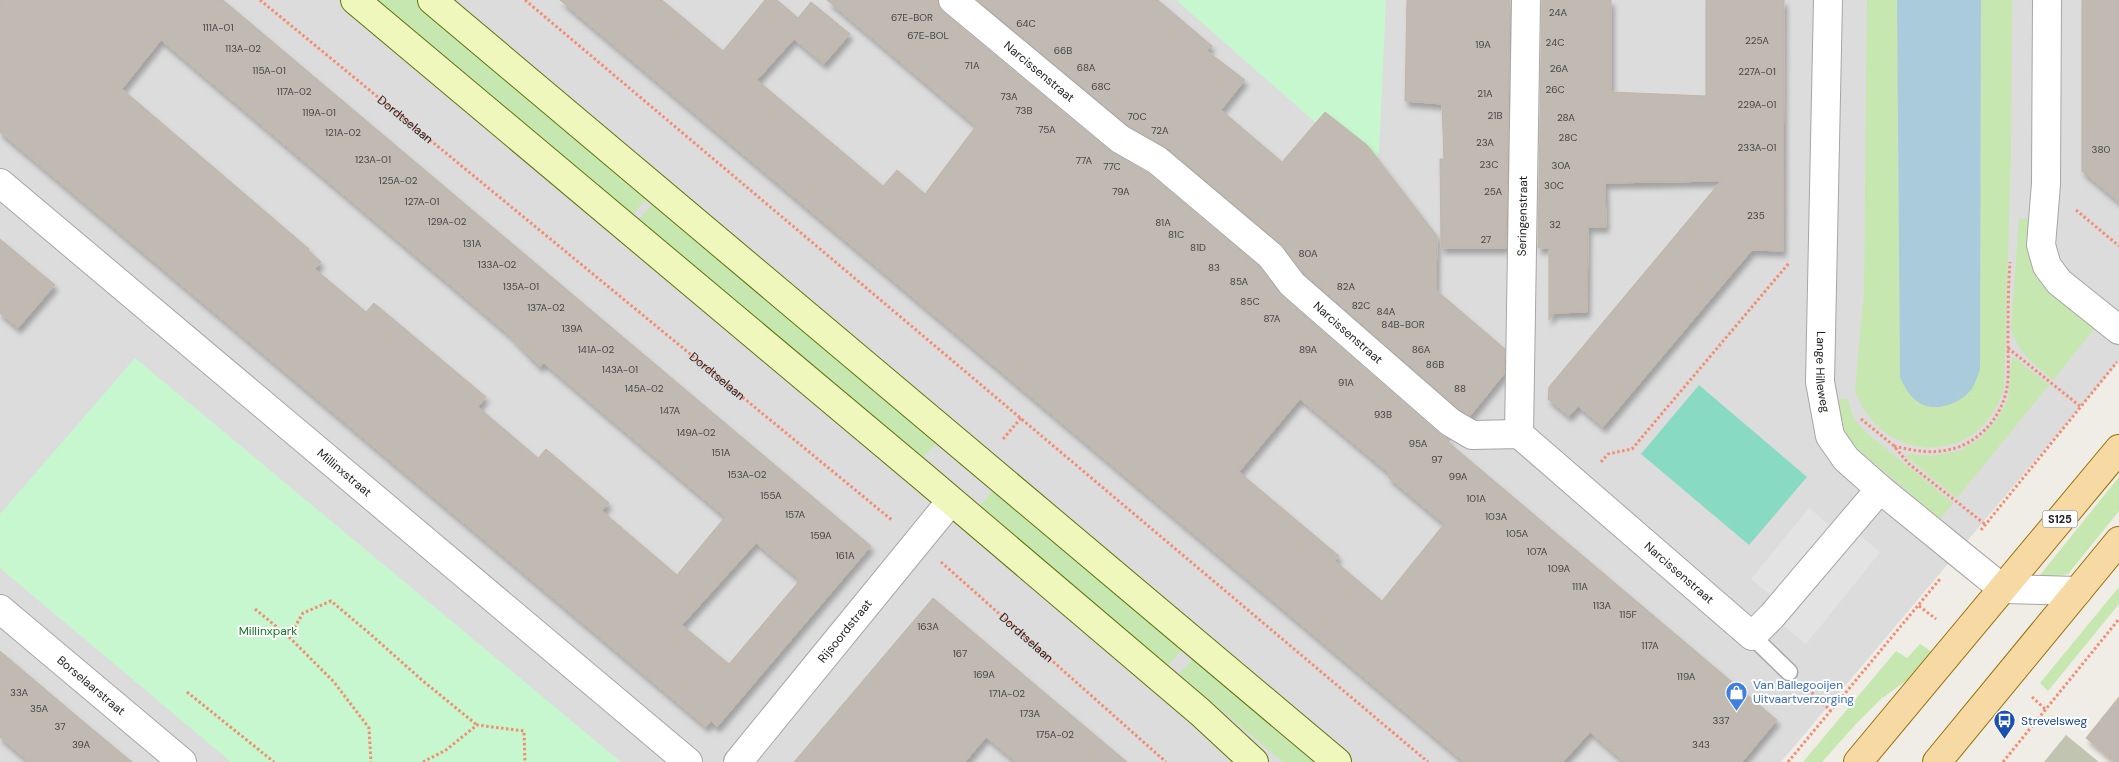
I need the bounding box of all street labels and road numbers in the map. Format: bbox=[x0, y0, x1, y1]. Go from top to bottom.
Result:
street label: Narcissenstraat bbox=[1000, 38, 1078, 106]
street label: Dordtselaan bbox=[374, 92, 436, 147]
street label: Seringenstraat bbox=[1514, 175, 1531, 257]
street label: Narcissenstraat bbox=[1310, 298, 1386, 368]
street label: Lange Hilleweg bbox=[1812, 331, 1834, 414]
street label: Dordtselaan bbox=[686, 349, 748, 404]
street label: Millinxstraat bbox=[314, 445, 375, 501]
road number: S125 bbox=[2042, 510, 2078, 528]
street label: Narcissenstraat bbox=[1641, 538, 1717, 608]
street label: Rijsoordstraat bbox=[814, 596, 876, 666]
street label: Dordtselaan bbox=[996, 609, 1057, 666]
street label: Borselaarstraat bbox=[54, 652, 129, 719]

